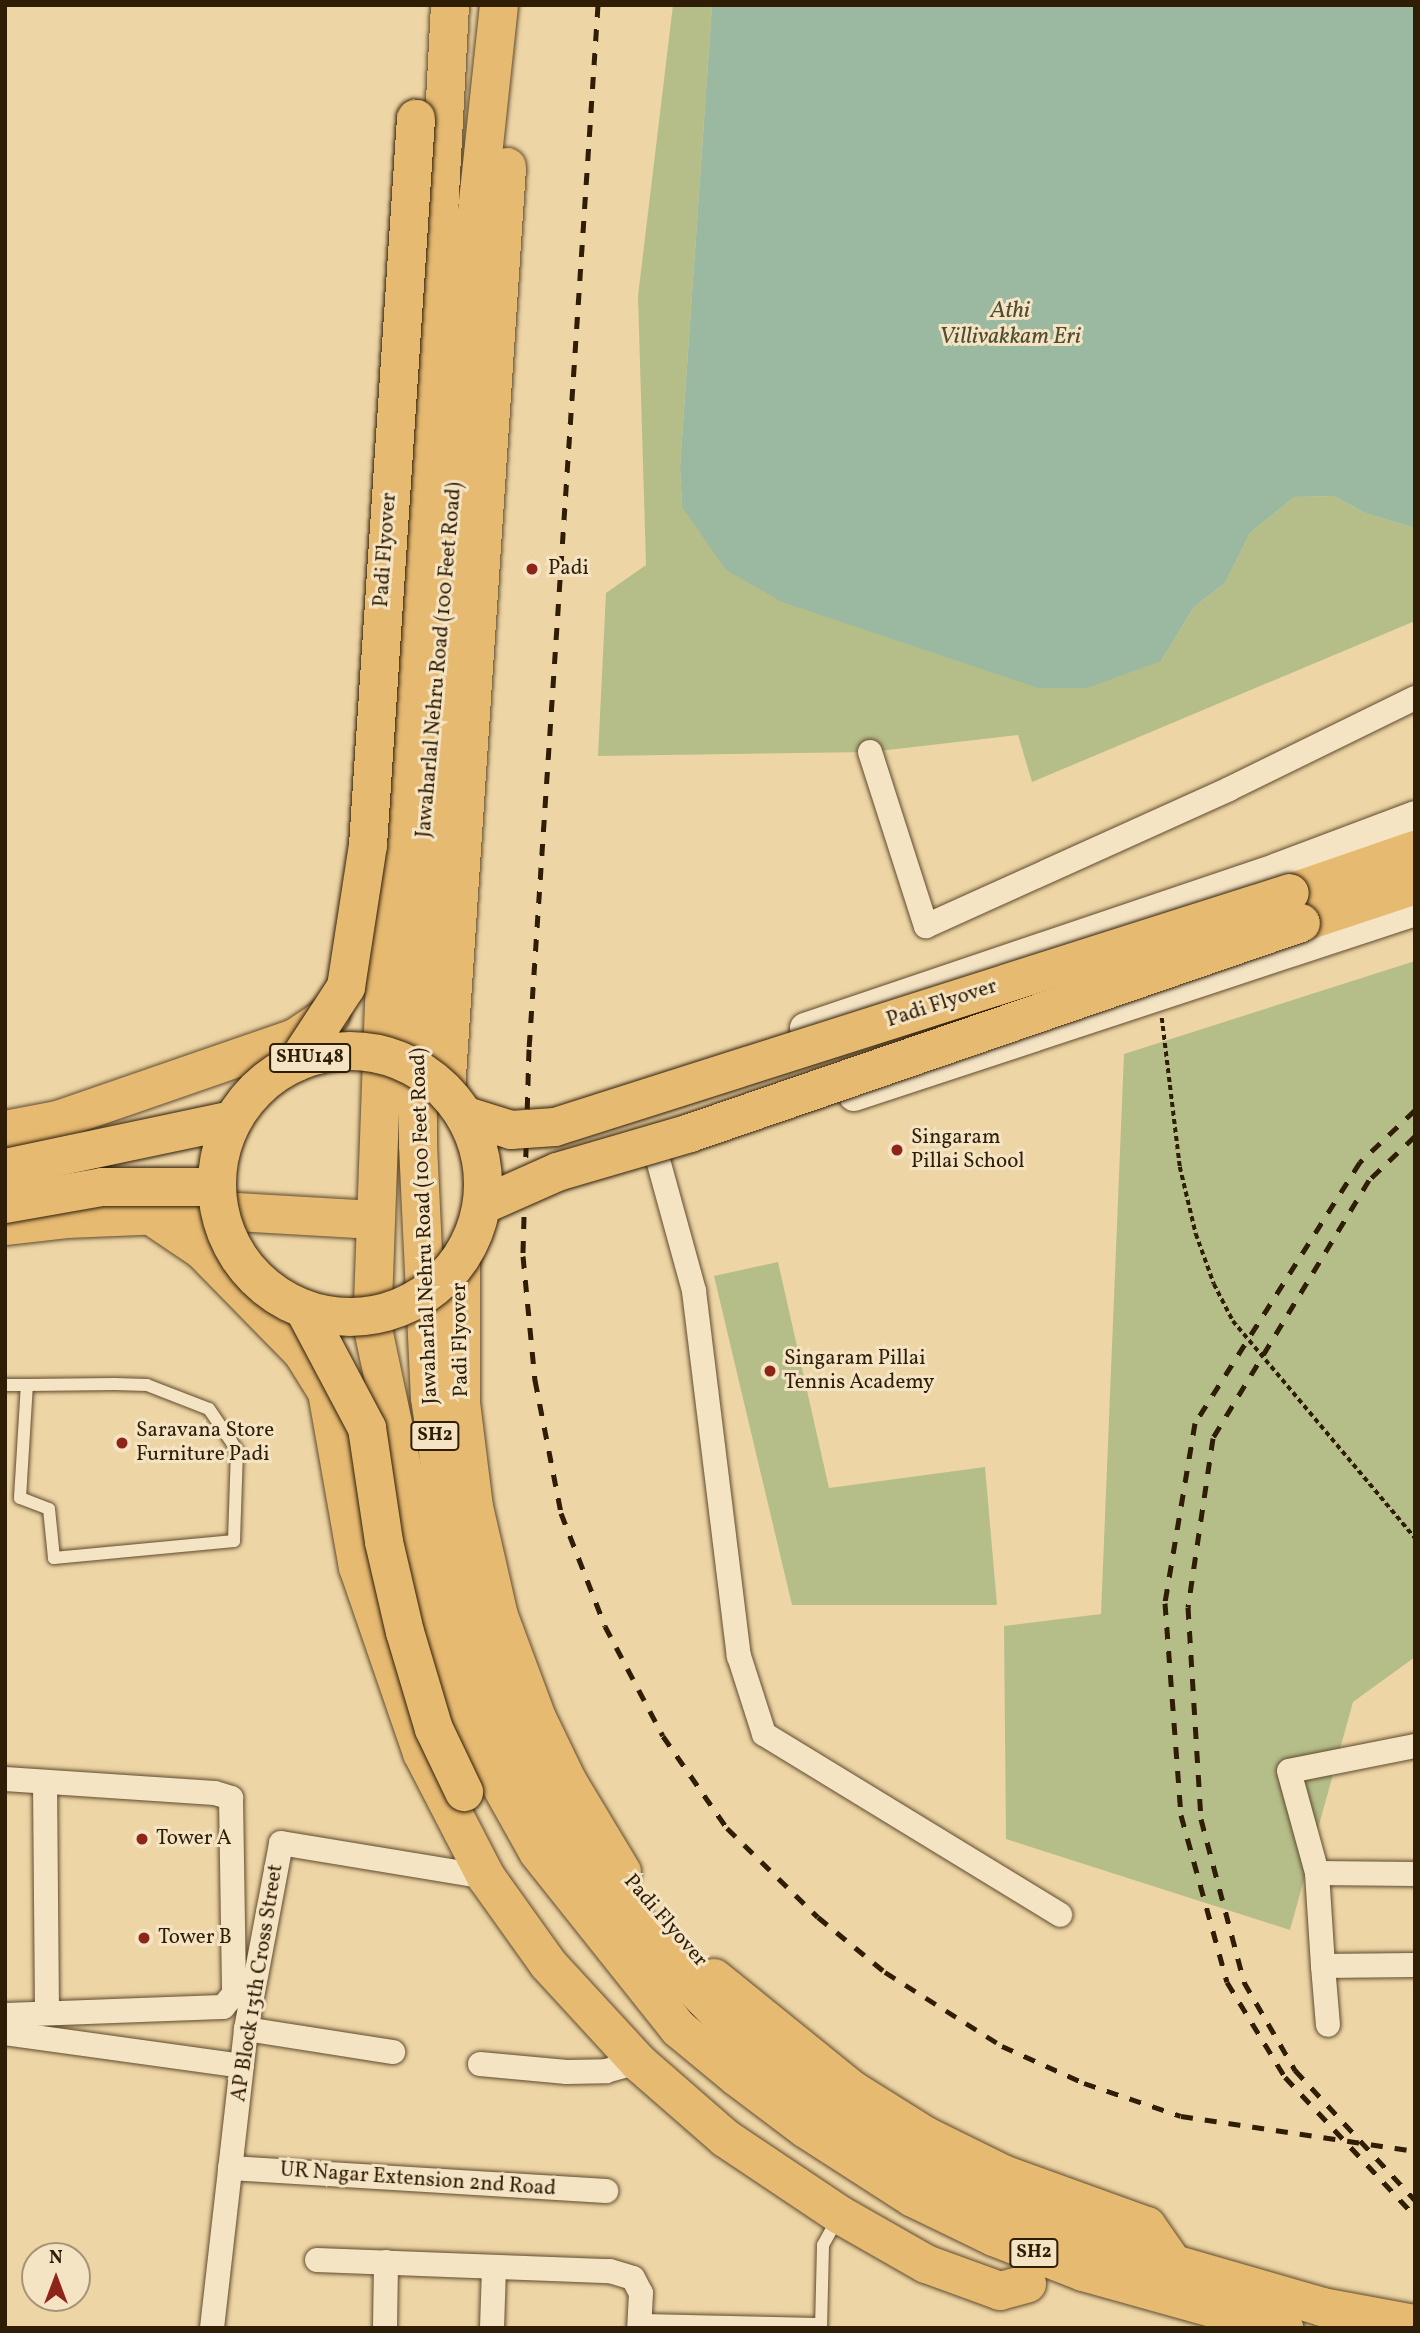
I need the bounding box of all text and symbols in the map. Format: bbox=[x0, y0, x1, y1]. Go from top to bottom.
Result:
water label: Athi Villivakkam Eri bbox=[939, 297, 1081, 351]
street label: Jawaharlal Nehru Road (100 Feet Road) bbox=[412, 481, 468, 839]
street label: Padi Flyover bbox=[369, 492, 403, 608]
place label: Padi bbox=[548, 556, 589, 582]
marker: Padi bbox=[522, 559, 542, 579]
street label: Padi Flyover bbox=[884, 974, 1000, 1034]
road number: SHU148 bbox=[268, 1042, 352, 1074]
street label: Jawaharlal Nehru Road (100 Feet Road) bbox=[406, 1047, 444, 1405]
place label: Singaram Pillai School bbox=[911, 1125, 1024, 1175]
marker: Singaram Pillai School bbox=[889, 1142, 905, 1158]
street label: Padi Flyover bbox=[447, 1282, 475, 1398]
place label: Singaram Pillai Tennis Academy bbox=[784, 1346, 934, 1396]
marker: Singaram Pillai Tennis Academy bbox=[762, 1363, 778, 1379]
place label: Saravana Store Furniture Padi bbox=[136, 1418, 274, 1468]
road number: SH2 bbox=[409, 1420, 461, 1452]
marker: Saravana Store Furniture Padi bbox=[114, 1435, 130, 1451]
place label: Tower A bbox=[156, 1826, 232, 1852]
marker: Tower A bbox=[134, 1831, 150, 1847]
street label: AP Block 13th Cross Street bbox=[227, 1862, 289, 2104]
street label: Padi Flyover bbox=[618, 1869, 712, 1973]
place label: Tower B bbox=[158, 1925, 232, 1951]
marker: Tower B bbox=[136, 1930, 152, 1946]
street label: UR Nagar Extension 2nd Road bbox=[279, 2158, 557, 2202]
road number: SH2 bbox=[1008, 2238, 1060, 2268]
north arrow bbox=[21, 2242, 91, 2312]
text: N bbox=[49, 2245, 63, 2271]

